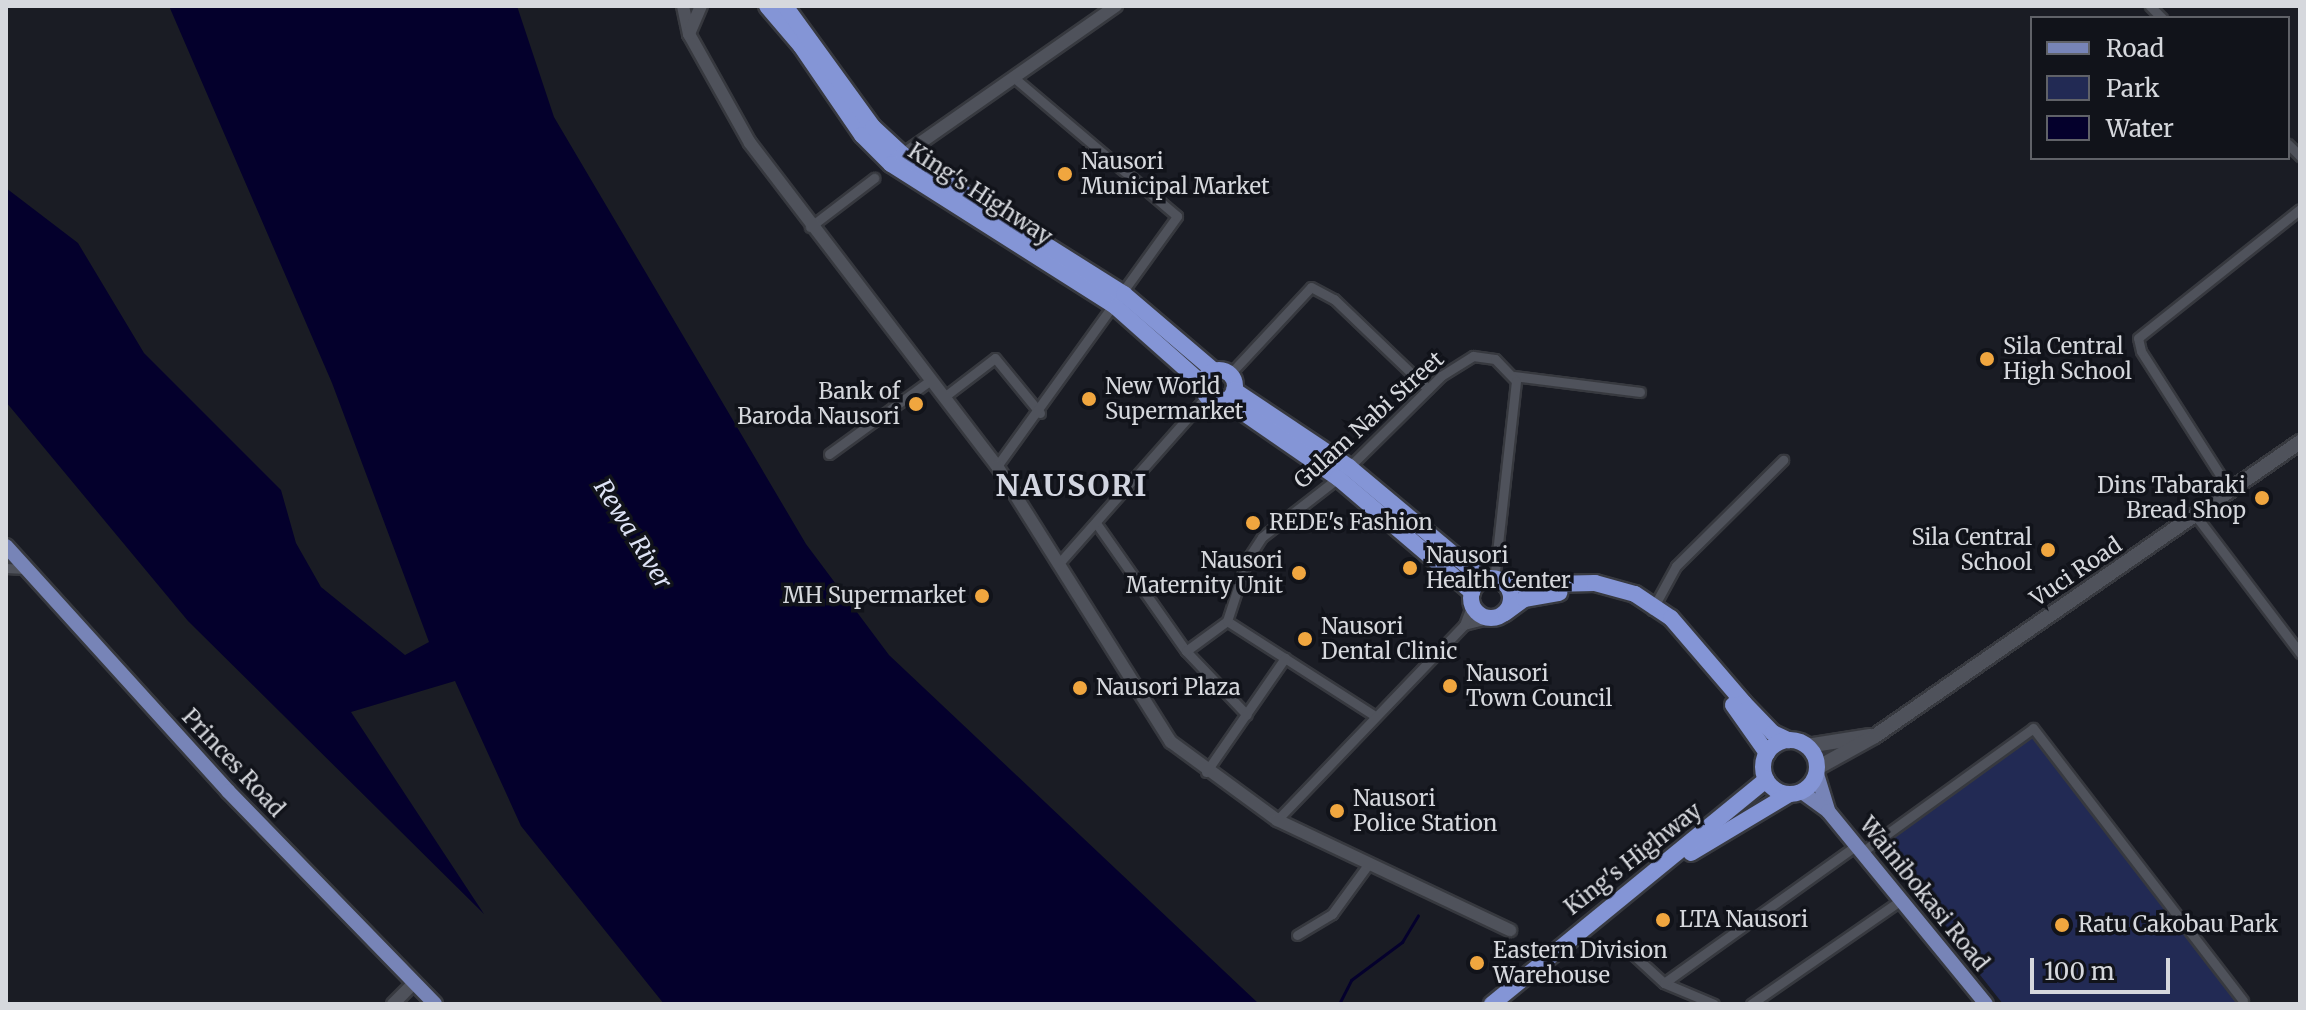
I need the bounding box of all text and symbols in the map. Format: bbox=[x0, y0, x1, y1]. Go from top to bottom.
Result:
legend bbox=[2030, 16, 2290, 160]
text: Road bbox=[2106, 33, 2164, 64]
text: Park bbox=[2106, 73, 2159, 104]
text: Water bbox=[2106, 113, 2174, 144]
street label: King's Highway bbox=[903, 138, 1057, 250]
place label: Nausori Municipal Market bbox=[1081, 148, 1270, 200]
marker: Nausori Municipal Market bbox=[1056, 165, 1074, 183]
place label: Sila Central High School bbox=[2003, 333, 2132, 384]
street label: Gulam Nabi Street bbox=[1289, 346, 1449, 494]
marker: Sila Central High School bbox=[1978, 350, 1996, 368]
place label: New World Supermarket bbox=[1105, 373, 1243, 424]
place label: Bank of Baroda Nausori bbox=[737, 378, 900, 430]
marker: New World Supermarket bbox=[1080, 390, 1098, 408]
marker: Bank of Baroda Nausori bbox=[907, 395, 925, 413]
district label: NAUSORI bbox=[996, 467, 1148, 503]
place label: Dins Tabaraki Bread Shop bbox=[2097, 472, 2246, 524]
water label: Rewa River bbox=[588, 474, 678, 594]
marker: Dins Tabaraki Bread Shop bbox=[2253, 489, 2271, 507]
place label: REDE's Fashion bbox=[1269, 510, 1433, 536]
marker: REDE's Fashion bbox=[1244, 514, 1262, 532]
place label: Sila Central School bbox=[1911, 524, 2032, 576]
street label: Vuci Road bbox=[2025, 532, 2127, 612]
marker: Sila Central School bbox=[2039, 541, 2057, 559]
place label: Nausori Health Center bbox=[1426, 542, 1571, 594]
place label: Nausori Maternity Unit bbox=[1126, 547, 1283, 598]
marker: Nausori Health Center bbox=[1401, 559, 1419, 577]
marker: Nausori Maternity Unit bbox=[1290, 564, 1308, 582]
place label: MH Supermarket bbox=[783, 583, 966, 609]
marker: MH Supermarket bbox=[973, 587, 991, 605]
place label: Nausori Dental Clinic bbox=[1321, 613, 1457, 664]
marker: Nausori Dental Clinic bbox=[1296, 630, 1314, 648]
place label: Nausori Town Council bbox=[1466, 660, 1612, 712]
place label: Nausori Plaza bbox=[1096, 675, 1241, 701]
marker: Nausori Town Council bbox=[1441, 677, 1459, 695]
marker: Nausori Plaza bbox=[1071, 679, 1089, 697]
street label: Princes Road bbox=[176, 704, 290, 822]
place label: Nausori Police Station bbox=[1353, 785, 1497, 836]
street label: King's Highway bbox=[1559, 797, 1707, 921]
marker: Nausori Police Station bbox=[1328, 802, 1346, 820]
street label: Wainibokasi Road bbox=[1854, 812, 1994, 976]
place label: LTA Nausori bbox=[1679, 907, 1808, 933]
marker: LTA Nausori bbox=[1654, 911, 1672, 929]
place label: Ratu Cakobau Park bbox=[2078, 912, 2278, 938]
marker: Ratu Cakobau Park bbox=[2053, 916, 2071, 934]
place label: Eastern Division Warehouse bbox=[1493, 937, 1668, 988]
scale bar bbox=[2034, 942, 2174, 992]
marker: Eastern Division Warehouse bbox=[1468, 954, 1486, 972]
text: 100 m bbox=[2044, 956, 2114, 987]

